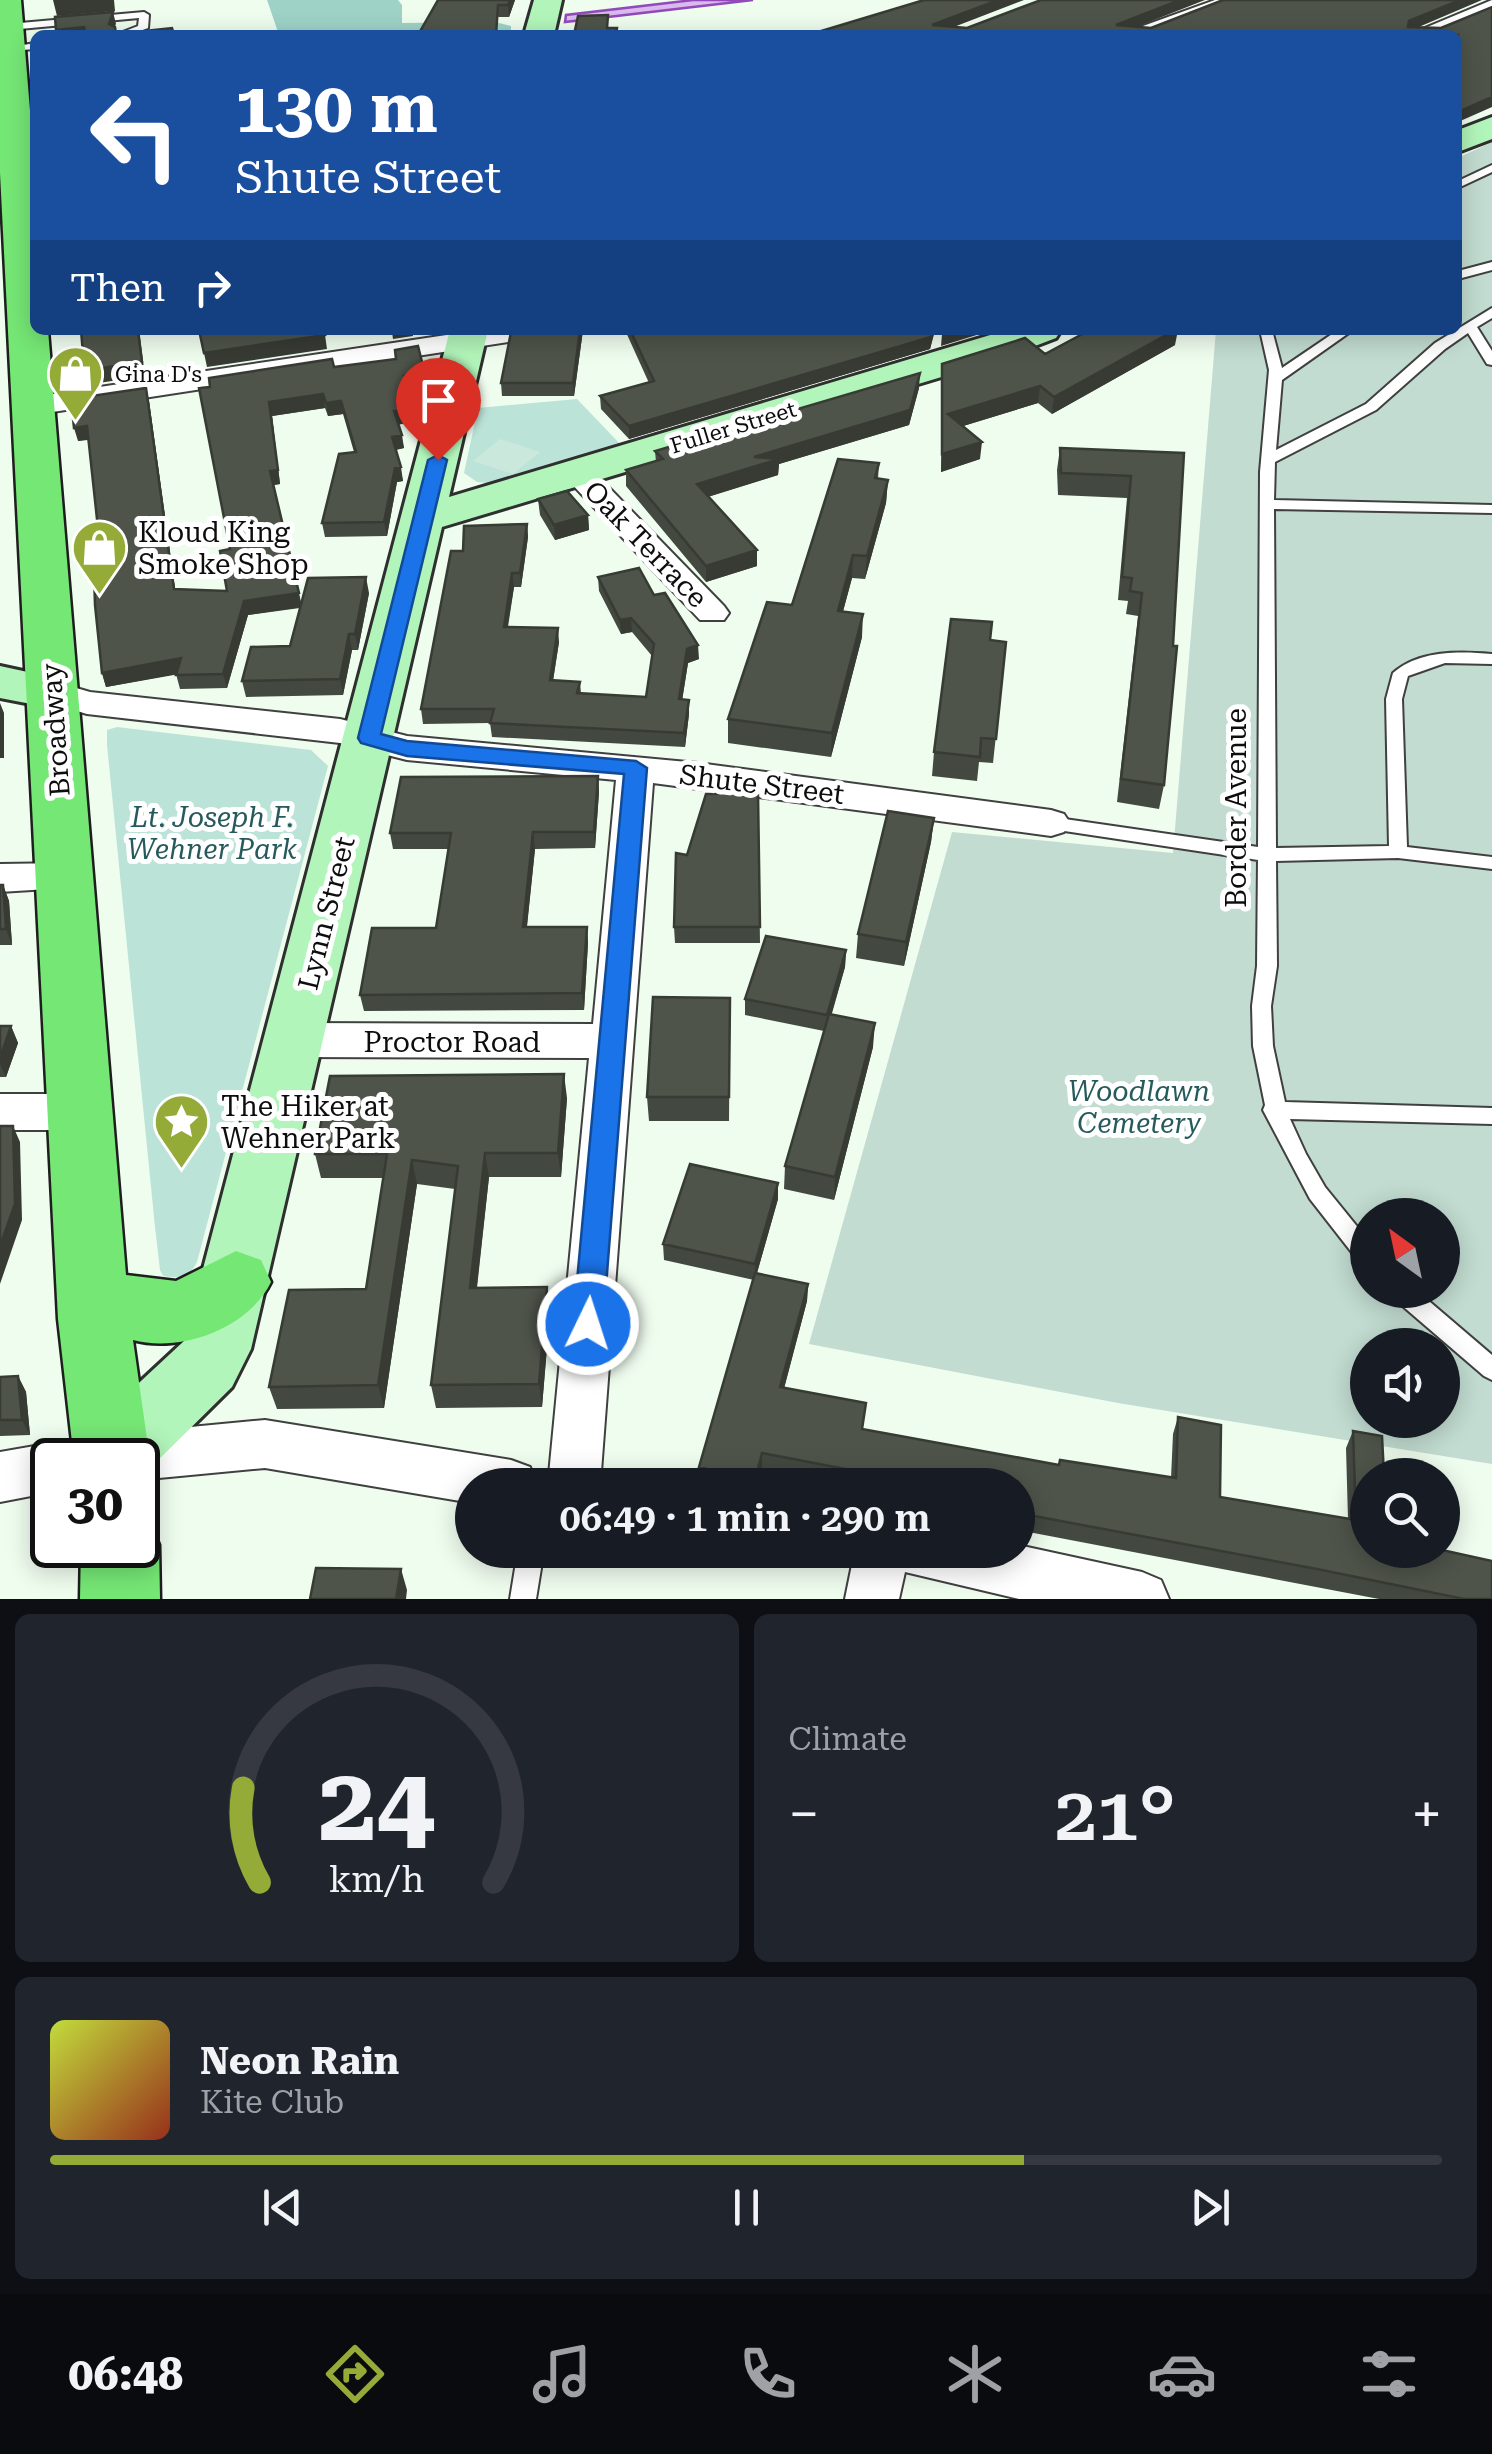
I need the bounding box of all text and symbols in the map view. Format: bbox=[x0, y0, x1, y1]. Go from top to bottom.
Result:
text: 130 m bbox=[235, 67, 438, 149]
icon: left bbox=[70, 70, 200, 200]
text: Shute Street bbox=[235, 151, 501, 204]
icon: right bbox=[185, 260, 240, 315]
text: Then bbox=[70, 266, 165, 310]
shop icon: Gina D's bbox=[46, 344, 106, 423]
pin bbox=[396, 358, 481, 461]
place label: Gina D's bbox=[115, 362, 202, 387]
icon: arrive bbox=[411, 373, 466, 428]
street label: Fuller Street bbox=[667, 396, 799, 458]
street label: Oak Terrace bbox=[577, 474, 714, 615]
place label: Kloud King Smoke Shop bbox=[138, 516, 309, 581]
shop icon: Kloud King Smoke Shop bbox=[69, 518, 129, 597]
street label: Broadway bbox=[34, 662, 77, 798]
street label: Border Avenue bbox=[1220, 708, 1253, 908]
street label: Shute Street bbox=[678, 758, 846, 811]
park label: Lt. Joseph F. Wehner Park bbox=[127, 801, 298, 866]
street label: Lynn Street bbox=[291, 833, 361, 993]
street label: Proctor Road bbox=[364, 1026, 541, 1059]
park label: Woodlawn Cemetery bbox=[1068, 1075, 1210, 1140]
place label: The Hiker at Wehner Park bbox=[221, 1090, 395, 1155]
place icon: The Hiker at Wehner Park bbox=[152, 1092, 212, 1171]
north arrow bbox=[1350, 1198, 1460, 1308]
map controls bbox=[1350, 1198, 1460, 1568]
position arrow bbox=[536, 1272, 640, 1376]
button: sound bbox=[1350, 1328, 1460, 1438]
speed limit sign: 30 bbox=[30, 1438, 160, 1568]
button: search bbox=[1350, 1458, 1460, 1568]
text: 06:49 · 1 min · 290 m bbox=[560, 1496, 931, 1540]
text: Climate bbox=[789, 1720, 907, 1758]
text: 24 bbox=[319, 1744, 435, 1865]
text: 21° bbox=[1055, 1770, 1176, 1858]
text: − bbox=[789, 1782, 819, 1846]
text: + bbox=[1411, 1782, 1442, 1846]
text: km/h bbox=[329, 1859, 425, 1901]
text: Neon Rain bbox=[200, 2039, 399, 2083]
text: Kite Club bbox=[200, 2083, 344, 2121]
icon: previous bbox=[255, 2180, 310, 2235]
icon: pause bbox=[719, 2180, 774, 2235]
icon: next bbox=[1183, 2180, 1238, 2235]
icon: directions bbox=[320, 2339, 390, 2409]
icon: music bbox=[527, 2339, 597, 2409]
icon: phone bbox=[733, 2339, 803, 2409]
icon: climate bbox=[940, 2339, 1010, 2409]
icon: car bbox=[1147, 2339, 1217, 2409]
icon: filters bbox=[1354, 2339, 1424, 2409]
text: 06:48 bbox=[68, 2348, 183, 2401]

